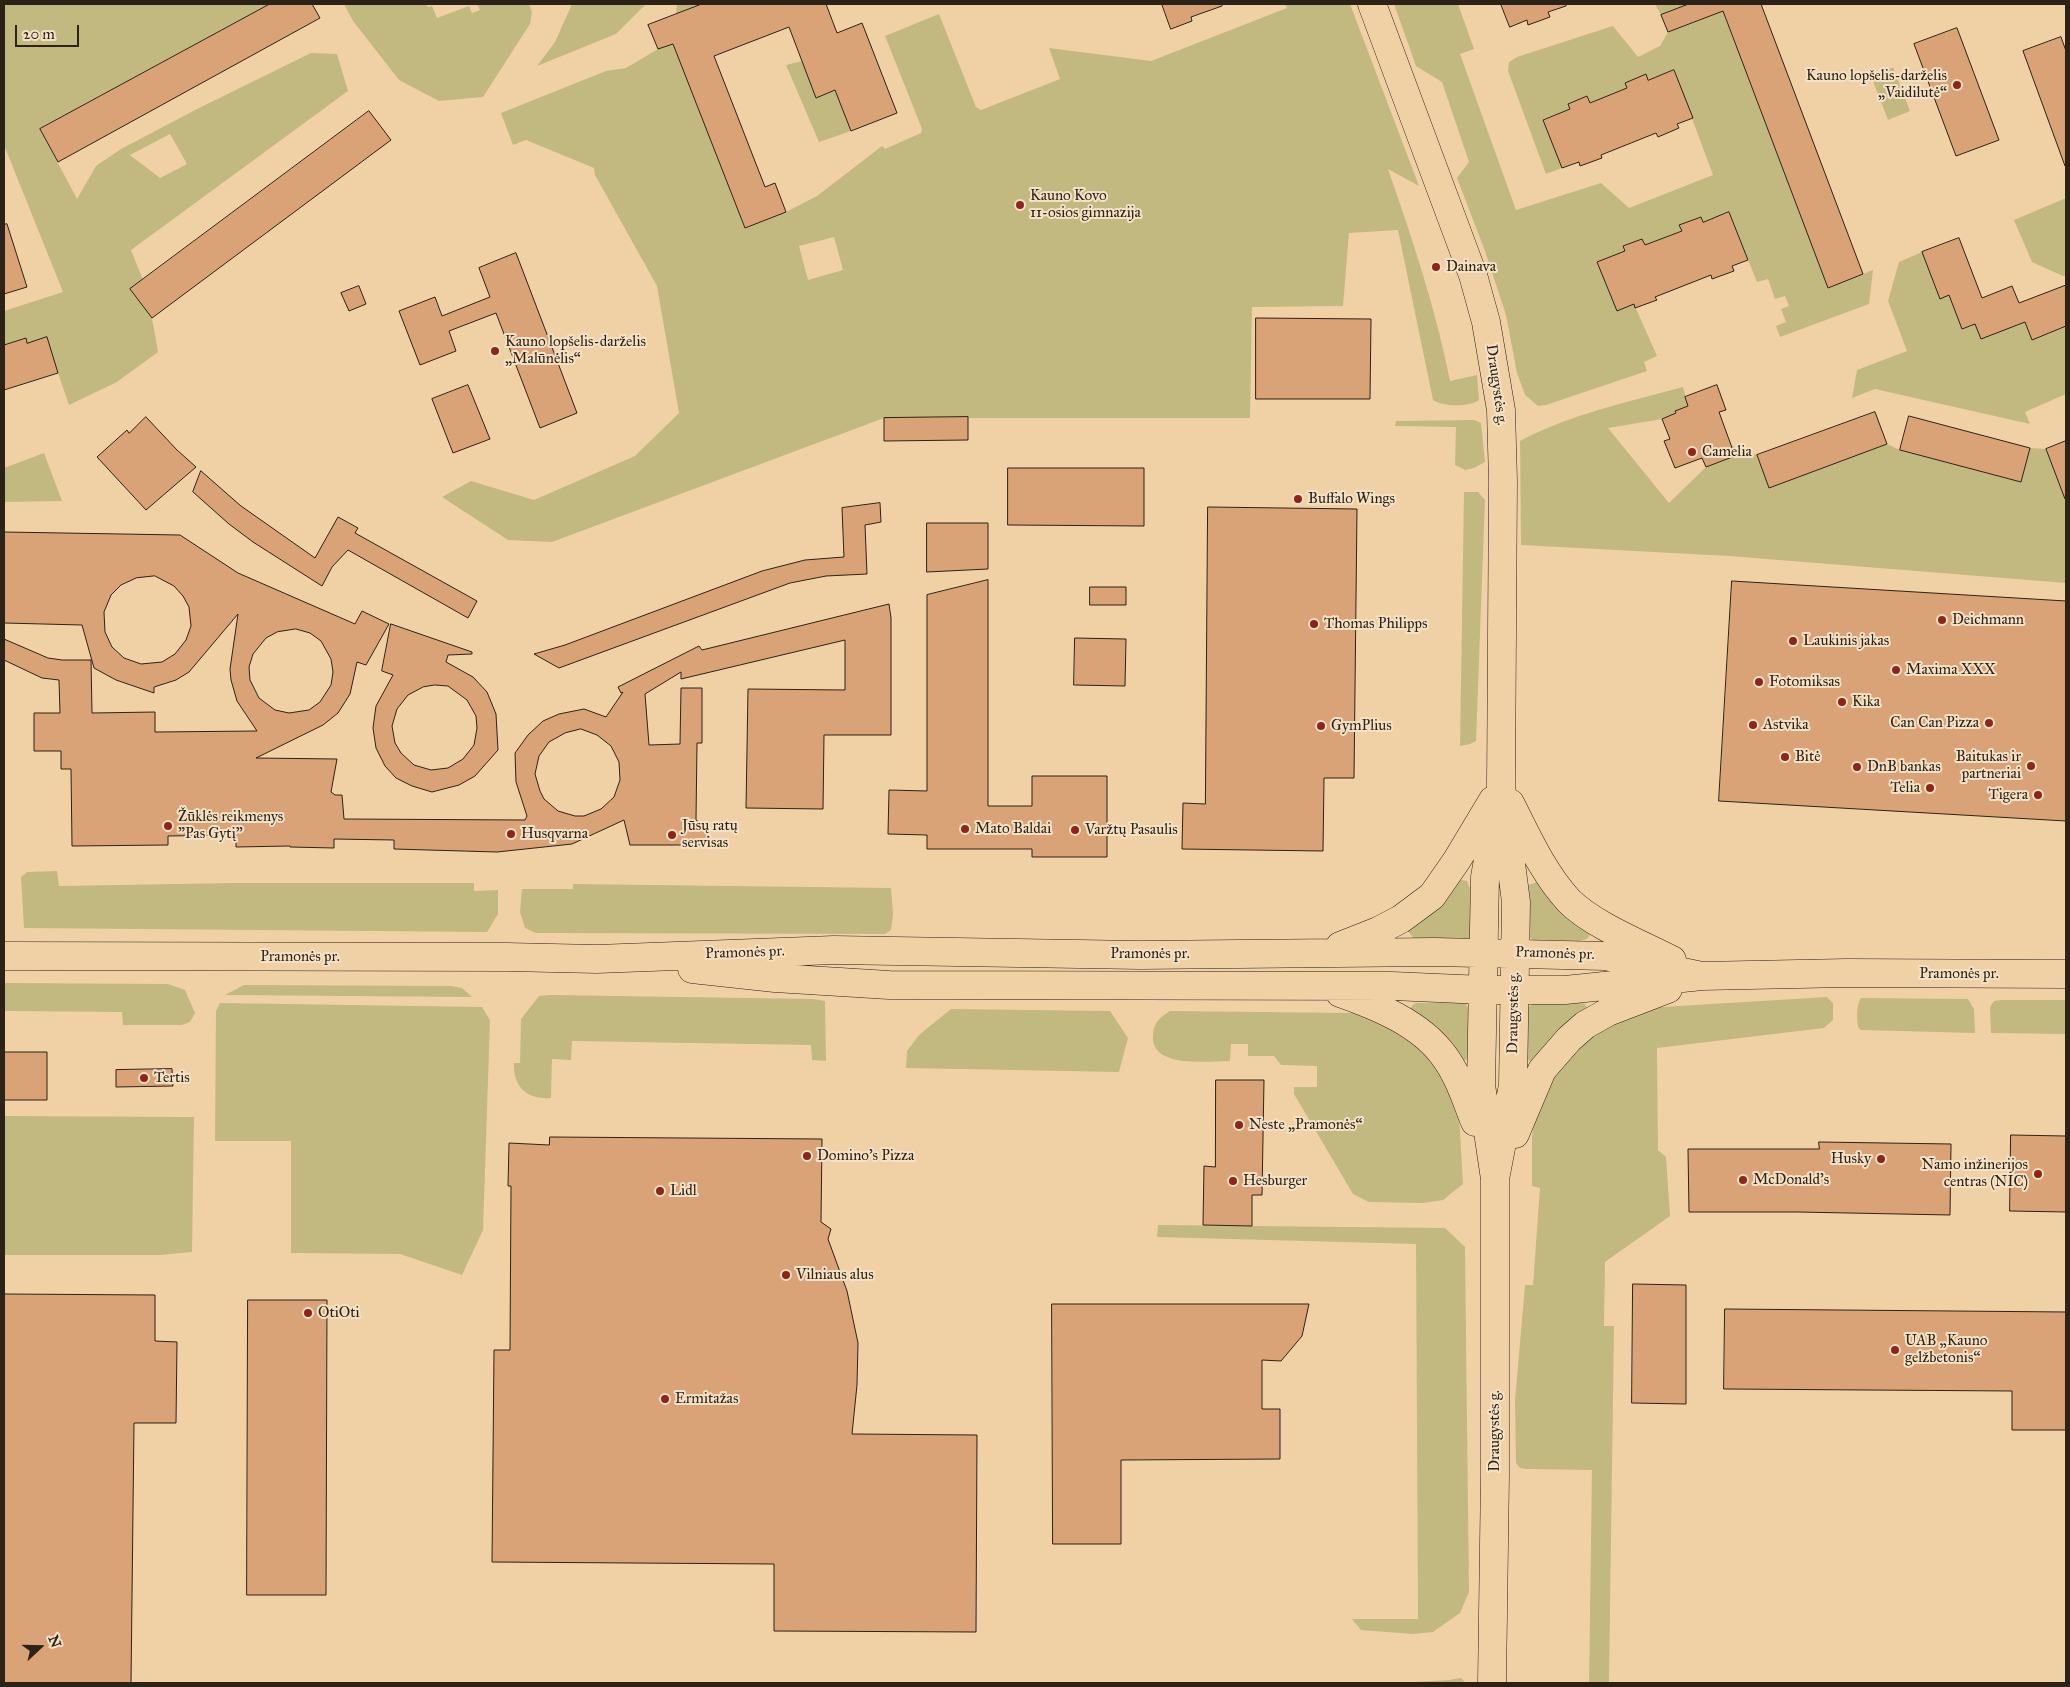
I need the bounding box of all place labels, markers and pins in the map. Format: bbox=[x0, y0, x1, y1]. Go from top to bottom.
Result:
place label: Kauno lopšelis-darželis „Vaidilutė“ bbox=[1806, 67, 1947, 102]
marker: Kauno lopšelis-darželis „Vaidilutė“ bbox=[1951, 79, 1963, 91]
place label: Kauno Kovo 11-osios gimnazija bbox=[1030, 187, 1141, 222]
marker: Kauno Kovo 11-osios gimnazija bbox=[1014, 199, 1026, 211]
place label: Dainava bbox=[1446, 258, 1496, 276]
marker: Dainava bbox=[1430, 261, 1442, 273]
place label: Kauno lopšelis-darželis „Malūnėlis“ bbox=[505, 333, 646, 368]
marker: Kauno lopšelis-darželis „Malūnėlis“ bbox=[489, 345, 501, 357]
place label: Camelia bbox=[1702, 443, 1752, 461]
marker: Camelia bbox=[1686, 446, 1698, 458]
place label: Buffalo Wings bbox=[1308, 490, 1395, 508]
marker: Buffalo Wings bbox=[1292, 493, 1304, 505]
place label: Deichmann bbox=[1952, 611, 2024, 629]
marker: Deichmann bbox=[1936, 614, 1948, 626]
place label: Thomas Philipps bbox=[1324, 615, 1428, 633]
marker: Thomas Philipps bbox=[1308, 618, 1320, 630]
place label: Laukinis jakas bbox=[1803, 632, 1889, 650]
marker: Laukinis jakas bbox=[1787, 635, 1799, 647]
place label: Maxima XXX bbox=[1906, 661, 1996, 679]
marker: Maxima XXX bbox=[1890, 664, 1902, 676]
place label: Fotomiksas bbox=[1769, 673, 1840, 691]
marker: Fotomiksas bbox=[1753, 676, 1765, 688]
place label: Kika bbox=[1852, 693, 1880, 711]
marker: Kika bbox=[1836, 696, 1848, 708]
place label: Can Can Pizza bbox=[1890, 714, 1979, 732]
place label: Astvika bbox=[1763, 716, 1809, 734]
place label: GymPlius bbox=[1331, 717, 1392, 735]
marker: Can Can Pizza bbox=[1983, 717, 1995, 729]
marker: Astvika bbox=[1747, 719, 1759, 731]
marker: GymPlius bbox=[1315, 720, 1327, 732]
place label: Bitė bbox=[1795, 748, 1820, 766]
place label: Baitukas ir partneriai bbox=[1956, 748, 2021, 783]
marker: Bitė bbox=[1779, 751, 1791, 763]
place label: DnB bankas bbox=[1867, 758, 1941, 776]
marker: Baitukas ir partneriai bbox=[2025, 760, 2037, 772]
marker: DnB bankas bbox=[1851, 761, 1863, 773]
place label: Telia bbox=[1890, 779, 1920, 797]
marker: Telia bbox=[1924, 782, 1936, 794]
place label: Tigera bbox=[1988, 786, 2028, 804]
marker: Tigera bbox=[2032, 789, 2044, 801]
place label: Žūklės reikmenys "Pas Gytį" bbox=[178, 808, 283, 843]
place label: Jūsų ratų servisas bbox=[682, 817, 738, 852]
marker: Žūklės reikmenys "Pas Gytį" bbox=[162, 820, 174, 832]
place label: Mato Baldai bbox=[975, 820, 1051, 838]
place label: Varžtų Pasaulis bbox=[1085, 821, 1178, 839]
marker: Mato Baldai bbox=[959, 823, 971, 835]
marker: Varžtų Pasaulis bbox=[1069, 824, 1081, 836]
place label: Husqvarna bbox=[521, 825, 588, 843]
marker: Husqvarna bbox=[505, 828, 517, 840]
marker: Jūsų ratų servisas bbox=[666, 829, 678, 841]
place label: Tertis bbox=[154, 1069, 190, 1087]
marker: Tertis bbox=[138, 1072, 150, 1084]
place label: Neste „Pramonės“ bbox=[1249, 1116, 1363, 1134]
marker: Neste „Pramonės“ bbox=[1233, 1119, 1245, 1131]
place label: Domino's Pizza bbox=[817, 1147, 914, 1165]
marker: Domino's Pizza bbox=[801, 1150, 813, 1162]
place label: Husky bbox=[1831, 1150, 1871, 1168]
marker: Husky bbox=[1875, 1153, 1887, 1165]
place label: Namo inžinerijos centras (NIC) bbox=[1922, 1156, 2028, 1191]
marker: Namo inžinerijos centras (NIC) bbox=[2032, 1168, 2044, 1180]
place label: McDonald's bbox=[1753, 1171, 1829, 1189]
place label: Hesburger bbox=[1243, 1172, 1307, 1190]
marker: McDonald's bbox=[1737, 1174, 1749, 1186]
marker: Hesburger bbox=[1227, 1175, 1239, 1187]
place label: Lidl bbox=[670, 1182, 697, 1200]
marker: Lidl bbox=[654, 1185, 666, 1197]
place label: Vilniaus alus bbox=[796, 1266, 874, 1284]
marker: Vilniaus alus bbox=[780, 1269, 792, 1281]
place label: OtiOti bbox=[318, 1304, 360, 1322]
marker: OtiOti bbox=[302, 1307, 314, 1319]
place label: UAB „Kauno gelžbetonis“ bbox=[1905, 1332, 1987, 1367]
marker: UAB „Kauno gelžbetonis“ bbox=[1889, 1344, 1901, 1356]
place label: Ermitažas bbox=[675, 1390, 738, 1408]
marker: Ermitažas bbox=[659, 1393, 671, 1405]

